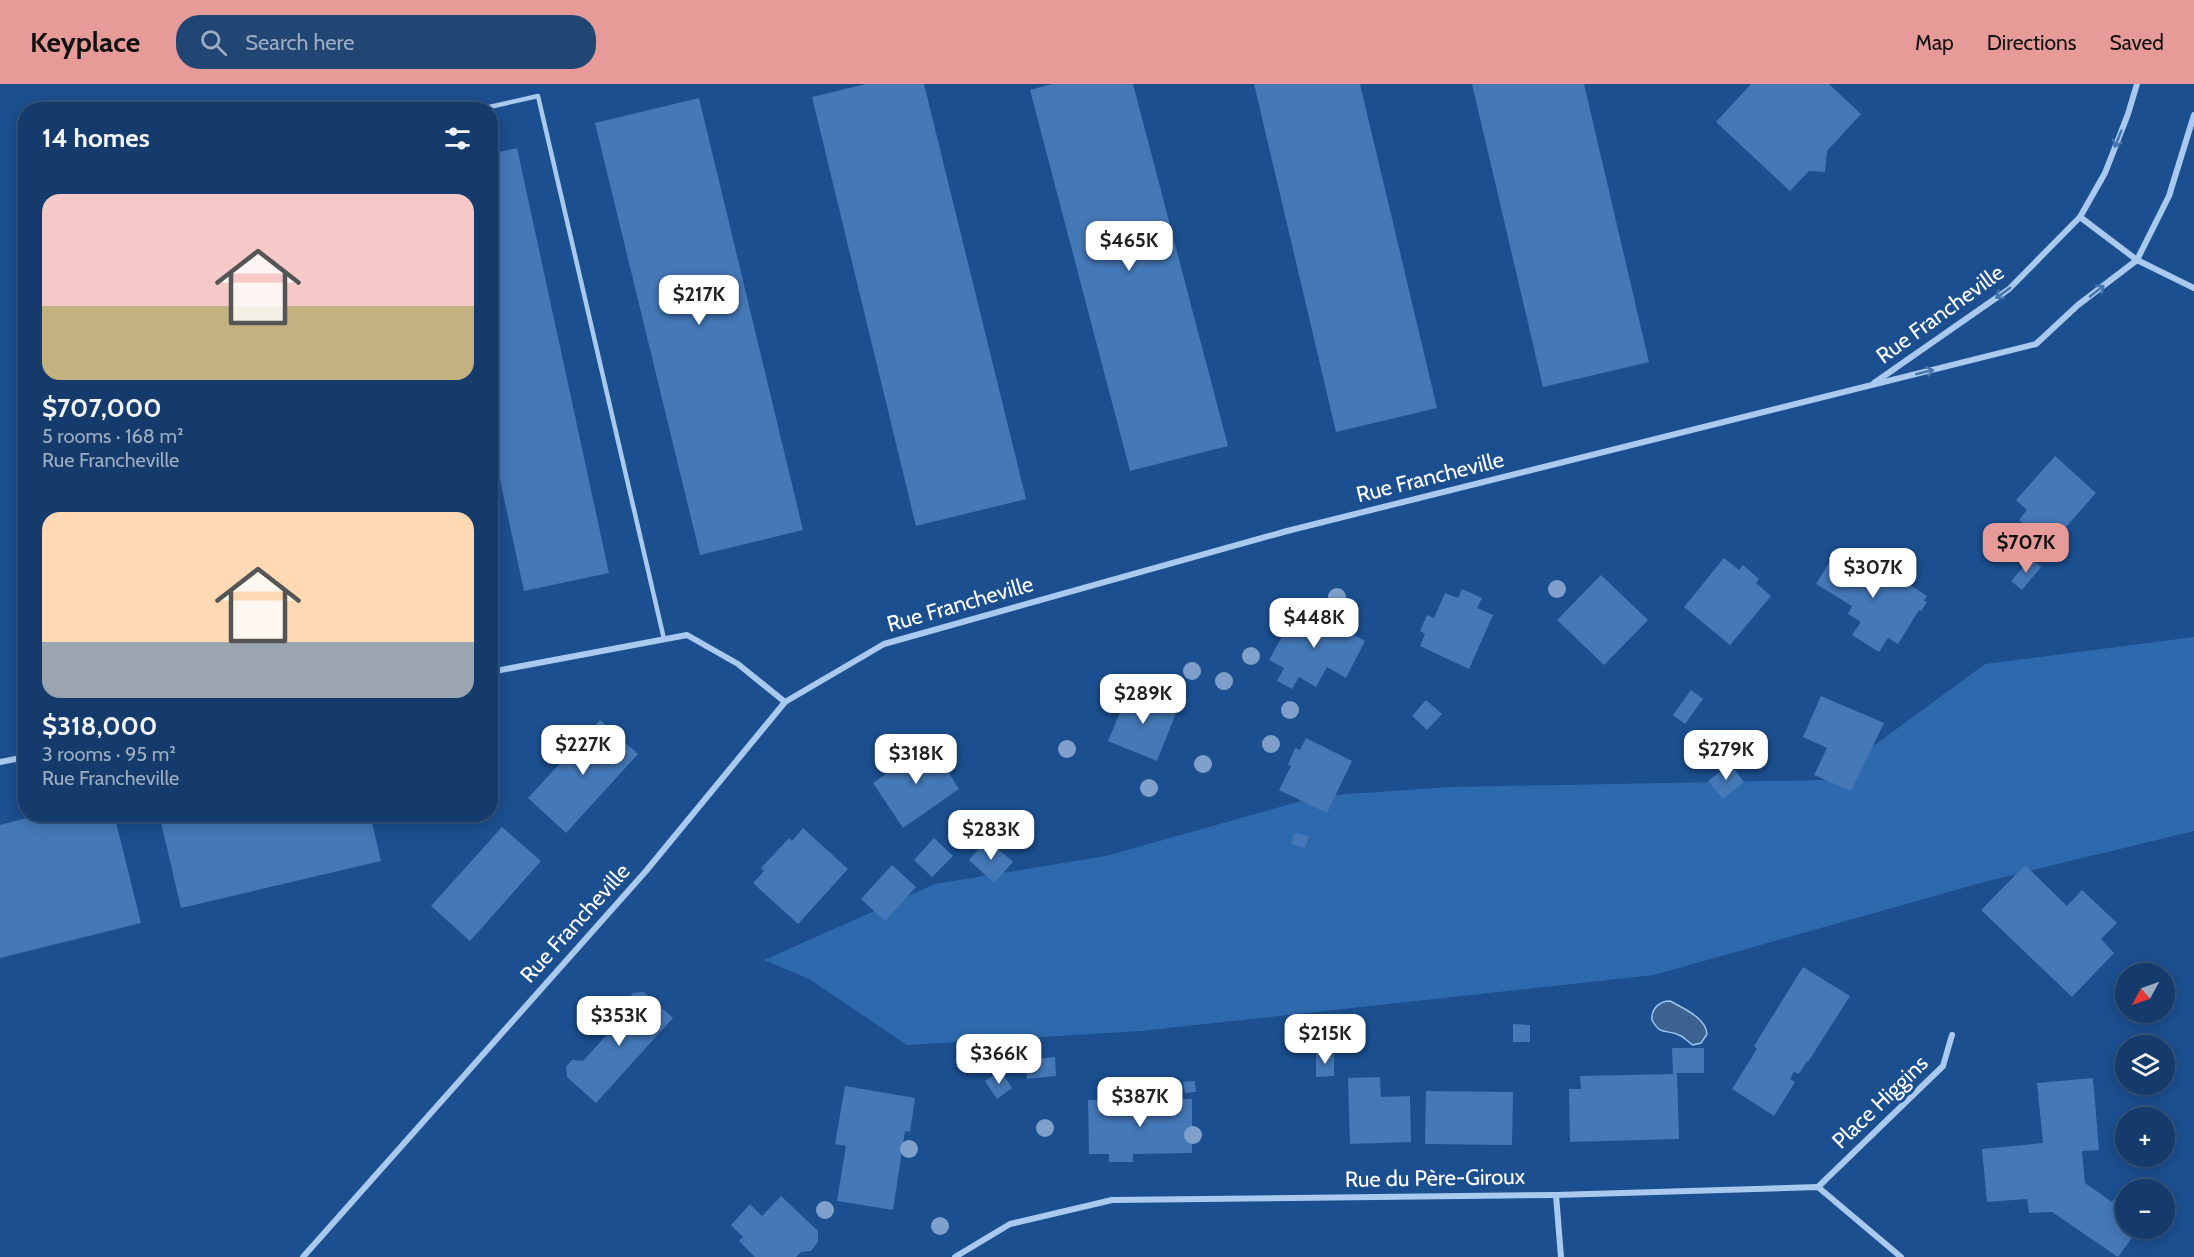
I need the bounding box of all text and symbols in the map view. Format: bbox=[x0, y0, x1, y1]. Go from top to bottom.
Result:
search box bbox=[176, 15, 596, 69]
text: Keyplace bbox=[30, 25, 140, 59]
icon: search bbox=[197, 26, 230, 59]
text: Search here bbox=[245, 29, 355, 56]
text: Map bbox=[1915, 30, 1954, 55]
text: Directions bbox=[1987, 30, 2076, 55]
text: Saved bbox=[2109, 30, 2164, 55]
text: 14 homes bbox=[42, 122, 150, 154]
icon: filters bbox=[441, 122, 474, 155]
one-way arrow bbox=[2112, 130, 2123, 148]
pin: $465K bbox=[1087, 221, 1171, 272]
text: $465K bbox=[1100, 228, 1158, 252]
icon: home bbox=[204, 233, 312, 341]
street label: Rue Francheville bbox=[1871, 259, 2009, 369]
pin: $217K bbox=[657, 275, 741, 326]
text: $217K bbox=[673, 282, 725, 306]
one-way arrow bbox=[2088, 285, 2104, 297]
one-way arrow bbox=[1996, 287, 2012, 299]
one-way arrow bbox=[1915, 366, 1934, 378]
text: $707,000 bbox=[42, 392, 162, 424]
text: 5 rooms · 168 m² bbox=[42, 424, 184, 448]
street label: Rue Francheville bbox=[1353, 446, 1507, 508]
text: Rue Francheville bbox=[42, 448, 179, 472]
pin: $707K bbox=[1984, 523, 2068, 574]
text: $707K bbox=[1997, 530, 2055, 554]
pin: $307K bbox=[1831, 548, 1915, 599]
icon: home bbox=[204, 551, 312, 659]
text: $307K bbox=[1843, 555, 1903, 579]
street label: Rue Francheville bbox=[884, 570, 1036, 638]
pin: $448K bbox=[1272, 598, 1356, 649]
text: $448K bbox=[1283, 605, 1345, 629]
pin: $289K bbox=[1101, 674, 1185, 725]
text: $289K bbox=[1114, 681, 1172, 705]
text: $318,000 bbox=[42, 710, 157, 742]
pin: $227K bbox=[541, 725, 625, 776]
pin: $279K bbox=[1684, 730, 1768, 781]
text: $227K bbox=[555, 732, 611, 756]
pin: $318K bbox=[874, 734, 958, 785]
text: $279K bbox=[1698, 737, 1754, 761]
text: $318K bbox=[889, 741, 943, 765]
text: 3 rooms · 95 m² bbox=[42, 742, 176, 766]
text: Rue Francheville bbox=[42, 766, 179, 790]
pin: $283K bbox=[949, 810, 1033, 861]
text: $283K bbox=[962, 817, 1020, 841]
street label: Rue Francheville bbox=[514, 858, 636, 988]
north arrow bbox=[2115, 963, 2175, 1023]
map controls bbox=[2115, 963, 2175, 1239]
pin: $353K bbox=[577, 996, 661, 1047]
text: $353K bbox=[591, 1003, 647, 1027]
pin: $215K bbox=[1283, 1014, 1367, 1065]
text: $215K bbox=[1299, 1021, 1351, 1045]
pin: $366K bbox=[957, 1034, 1041, 1085]
button: layers bbox=[2115, 1035, 2175, 1095]
text: $366K bbox=[970, 1041, 1028, 1065]
street label: Place Higgins bbox=[1827, 1050, 1933, 1154]
pin: $387K bbox=[1098, 1077, 1182, 1128]
text: $387K bbox=[1111, 1084, 1169, 1108]
button: + bbox=[2115, 1107, 2175, 1167]
street label: Rue du Père-Giroux bbox=[1345, 1163, 1526, 1193]
button: − bbox=[2115, 1179, 2175, 1239]

